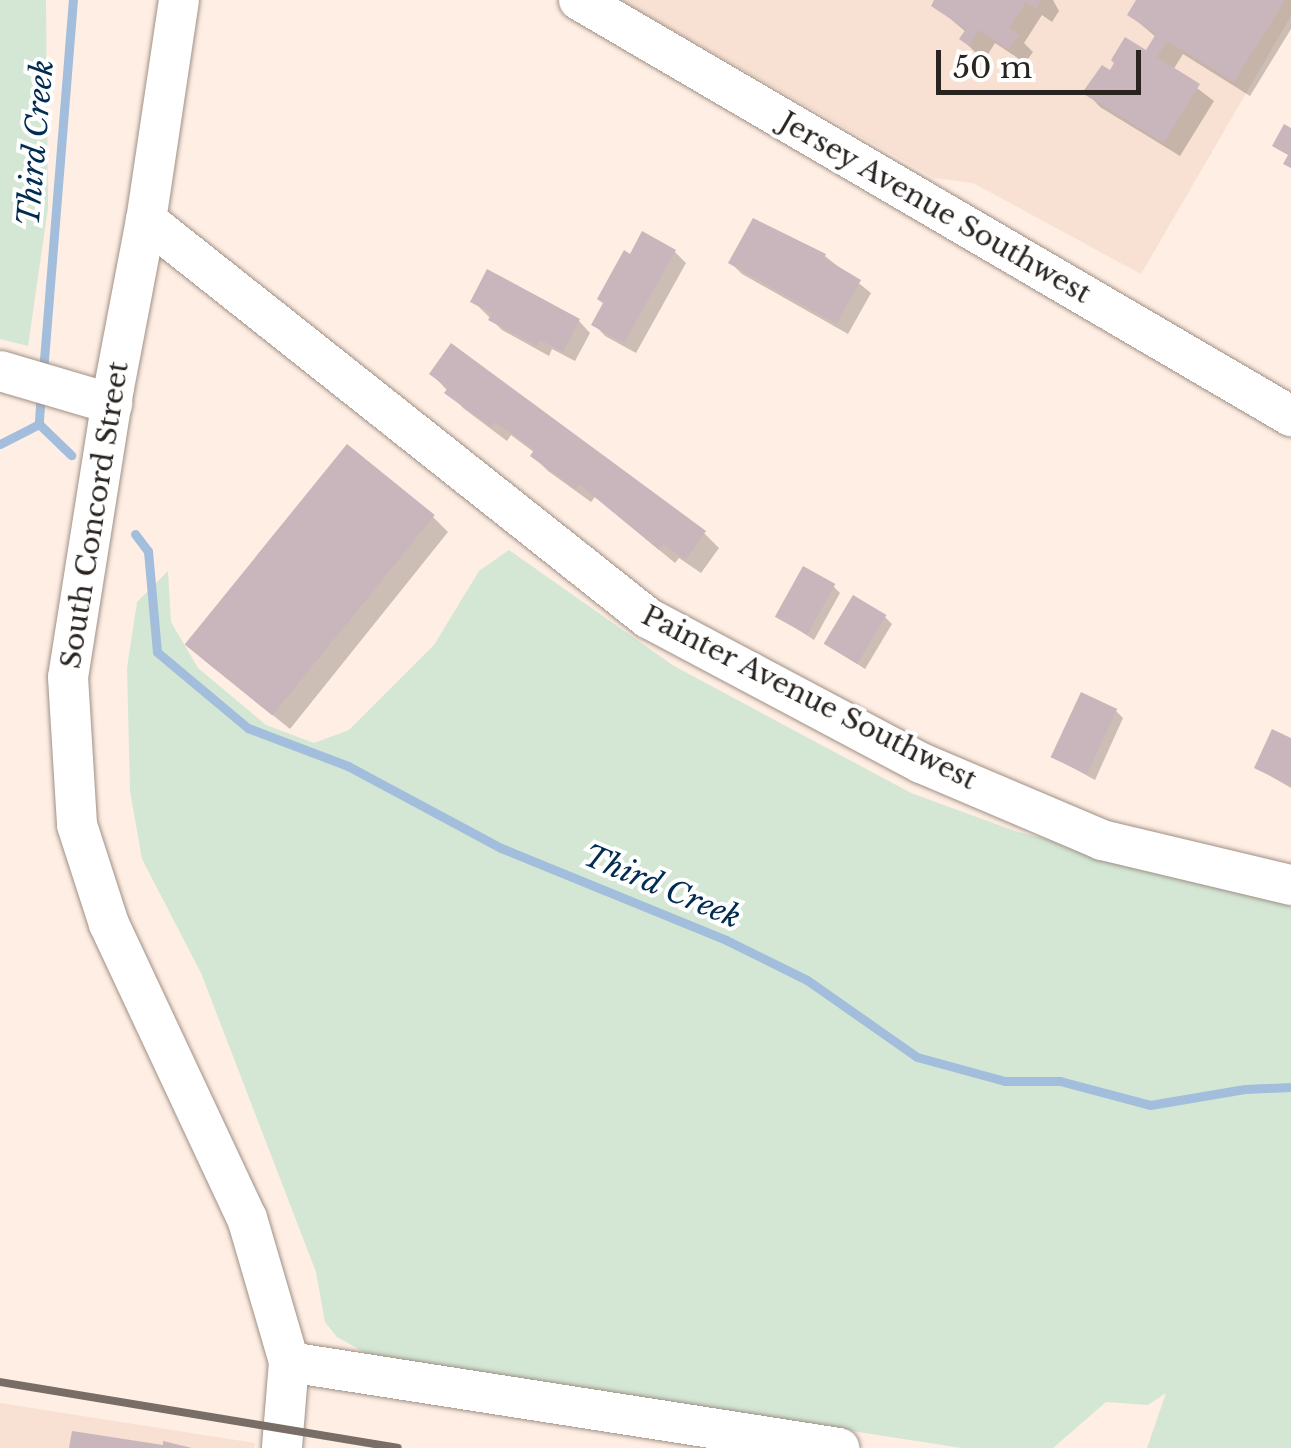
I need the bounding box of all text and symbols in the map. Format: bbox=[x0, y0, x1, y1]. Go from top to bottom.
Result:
scale bar bbox=[941, 30, 1146, 92]
text: 50 m bbox=[953, 49, 1032, 86]
water label: Third Creek bbox=[11, 58, 61, 228]
street label: Jersey Avenue Southwest bbox=[773, 104, 1097, 312]
street label: South Concord Street bbox=[54, 359, 136, 671]
street label: Painter Avenue Southwest bbox=[635, 598, 983, 798]
water label: Third Creek bbox=[578, 838, 746, 936]

